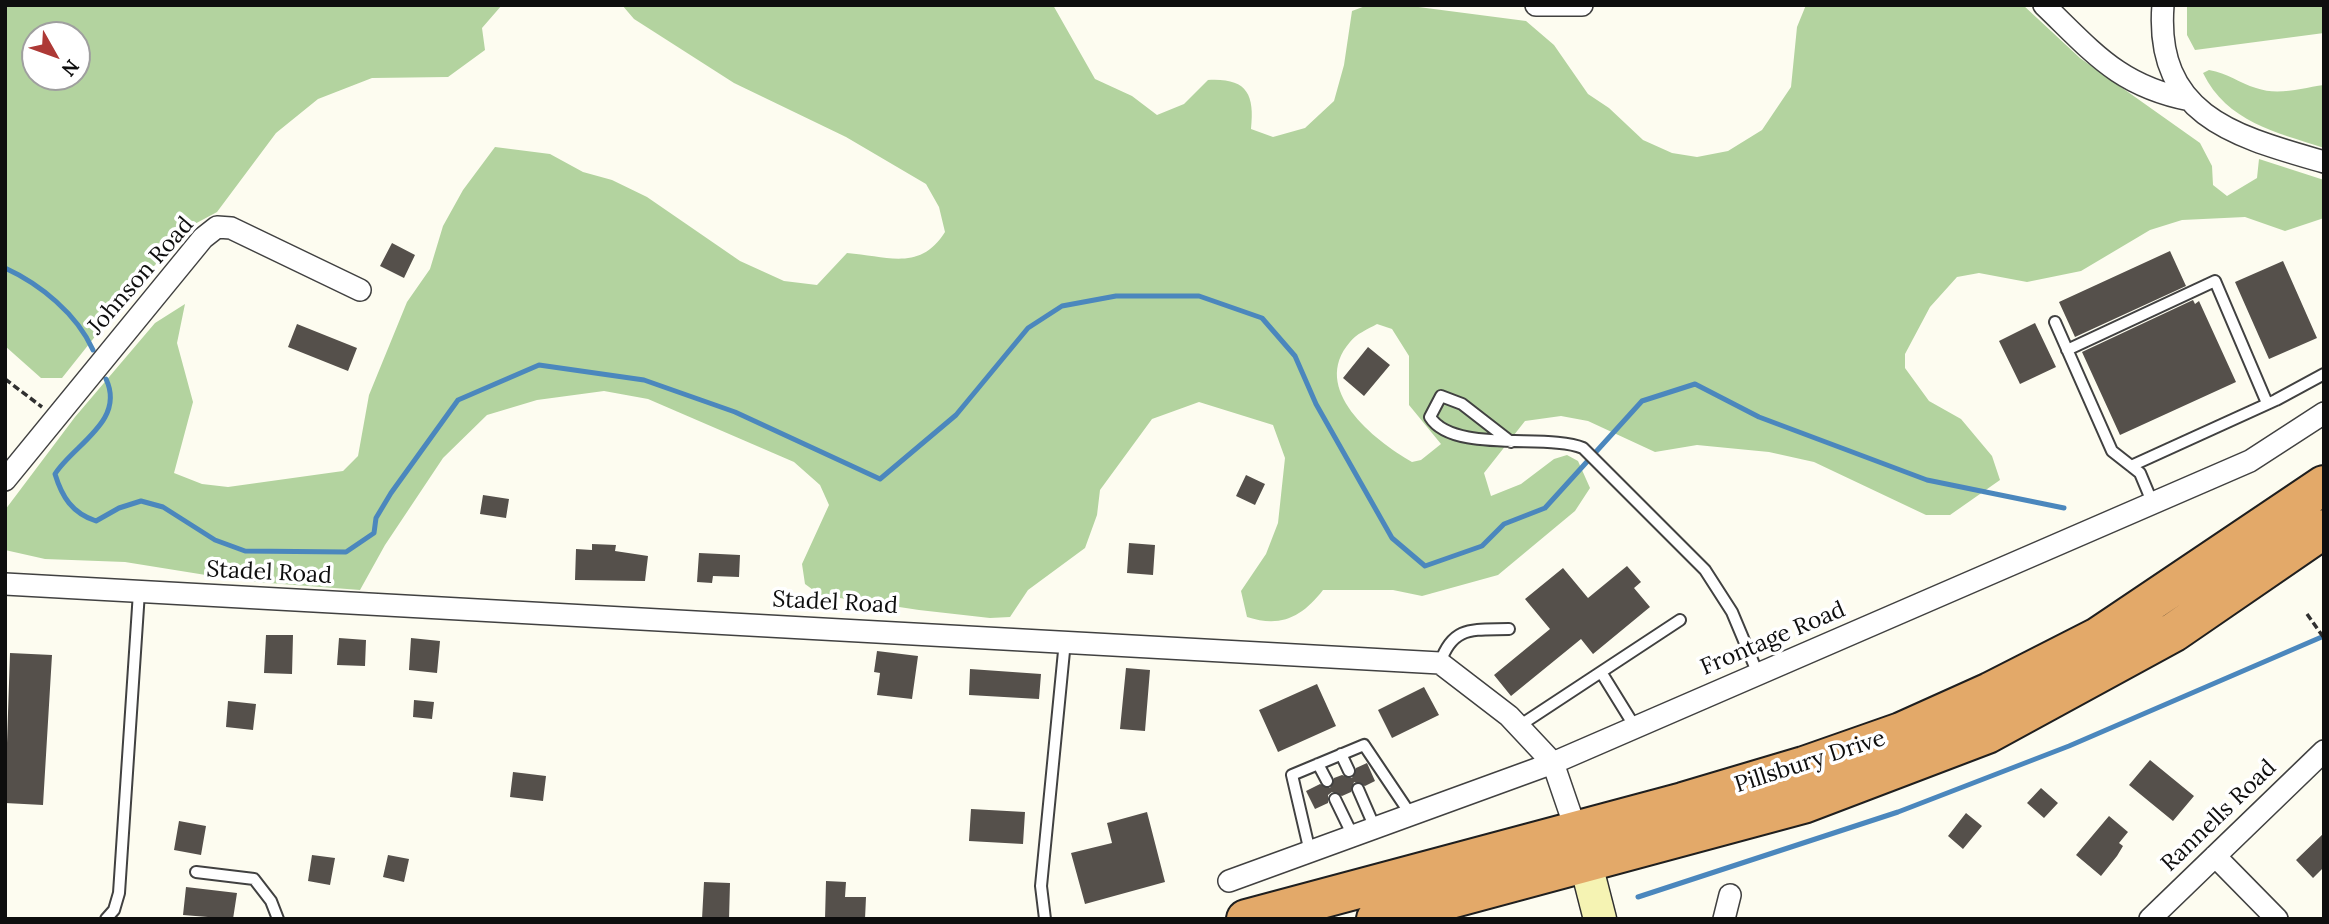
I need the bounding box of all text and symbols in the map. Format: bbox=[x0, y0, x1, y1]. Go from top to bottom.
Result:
north arrow bbox=[21, 21, 91, 91]
text: N bbox=[57, 55, 84, 82]
street label: Johnson Road bbox=[82, 211, 200, 341]
street label: Stadel Road bbox=[206, 556, 332, 590]
street label: Stadel Road bbox=[772, 586, 898, 620]
street label: Frontage Road bbox=[1696, 596, 1850, 682]
street label: Pillsbury Drive bbox=[1731, 725, 1889, 799]
street label: Rannells Road bbox=[2156, 754, 2282, 878]

